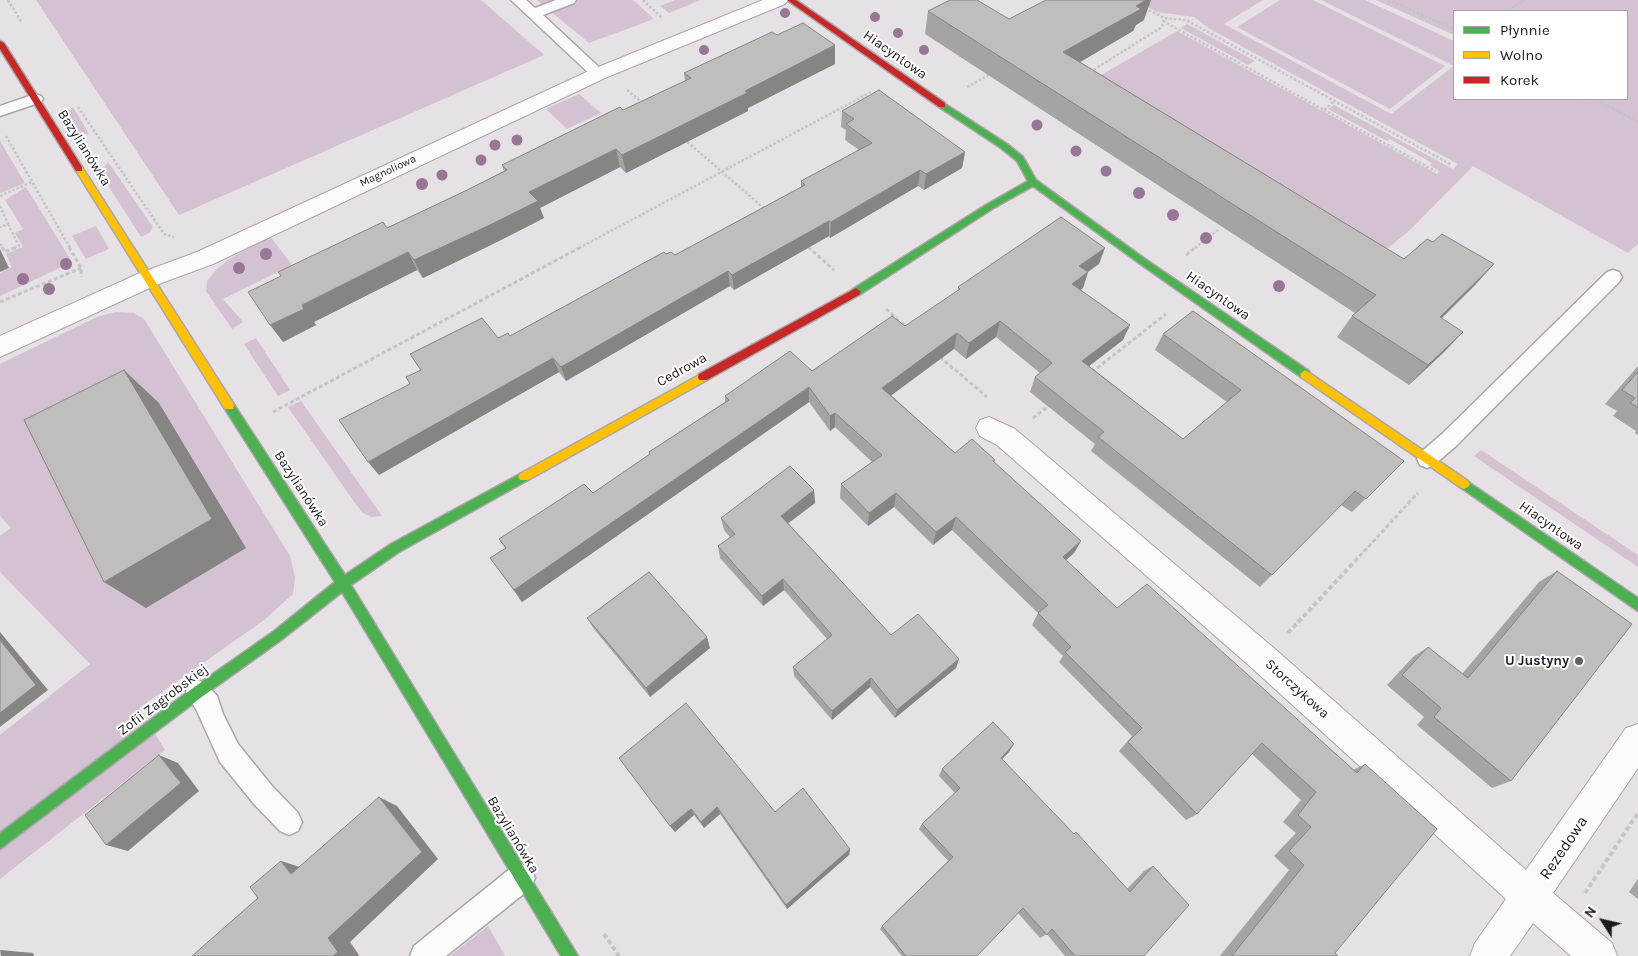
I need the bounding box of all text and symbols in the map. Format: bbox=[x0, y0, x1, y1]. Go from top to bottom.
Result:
legend bbox=[1453, 10, 1628, 100]
text: Płynnie bbox=[1500, 21, 1550, 39]
street label: Hiacyntowa bbox=[860, 27, 930, 83]
text: Wolno bbox=[1500, 46, 1543, 64]
text: Korek bbox=[1500, 71, 1539, 89]
street label: Bazylianówka bbox=[54, 107, 114, 189]
street label: Magnoliowa bbox=[358, 152, 418, 190]
street label: Hiacyntowa bbox=[1183, 268, 1253, 324]
street label: Cedrowa bbox=[654, 349, 710, 391]
street label: Bazylianówka bbox=[270, 448, 332, 530]
street label: Hiacyntowa bbox=[1516, 498, 1586, 554]
place label: U Justyny bbox=[1505, 653, 1569, 669]
marker: U Justyny bbox=[1573, 655, 1585, 667]
street label: Storczykowa bbox=[1262, 656, 1332, 722]
street label: Zofii Zagrobskiej bbox=[115, 661, 211, 739]
street label: Bazylianówka bbox=[483, 793, 543, 877]
street label: Rezedowa bbox=[1536, 813, 1592, 883]
north arrow bbox=[1578, 896, 1628, 946]
text: N bbox=[1580, 903, 1600, 921]

